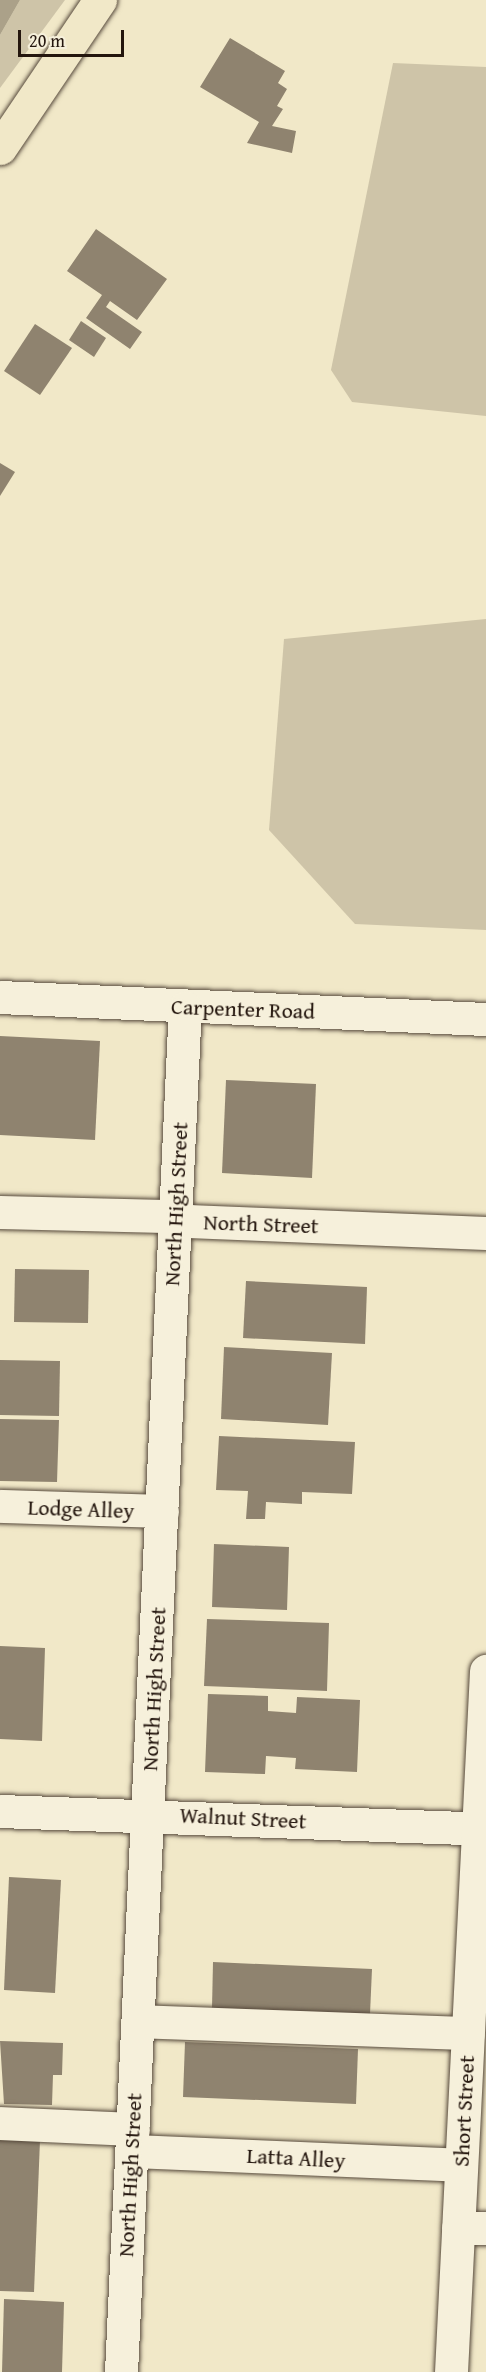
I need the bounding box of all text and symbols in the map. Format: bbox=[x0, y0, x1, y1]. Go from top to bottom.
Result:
scale bar bbox=[21, 18, 128, 56]
text: 20 m bbox=[29, 27, 65, 54]
street label: Carpenter Road bbox=[171, 993, 315, 1025]
street label: North High Street bbox=[159, 1121, 193, 1287]
street label: North Street bbox=[203, 1209, 319, 1239]
street label: Lodge Alley bbox=[27, 1494, 135, 1524]
street label: North High Street bbox=[137, 1606, 171, 1772]
street label: Walnut Street bbox=[179, 1801, 307, 1835]
street label: Short Street bbox=[448, 2055, 480, 2167]
street label: North High Street bbox=[113, 2092, 147, 2258]
street label: Latta Alley bbox=[246, 2142, 346, 2174]

